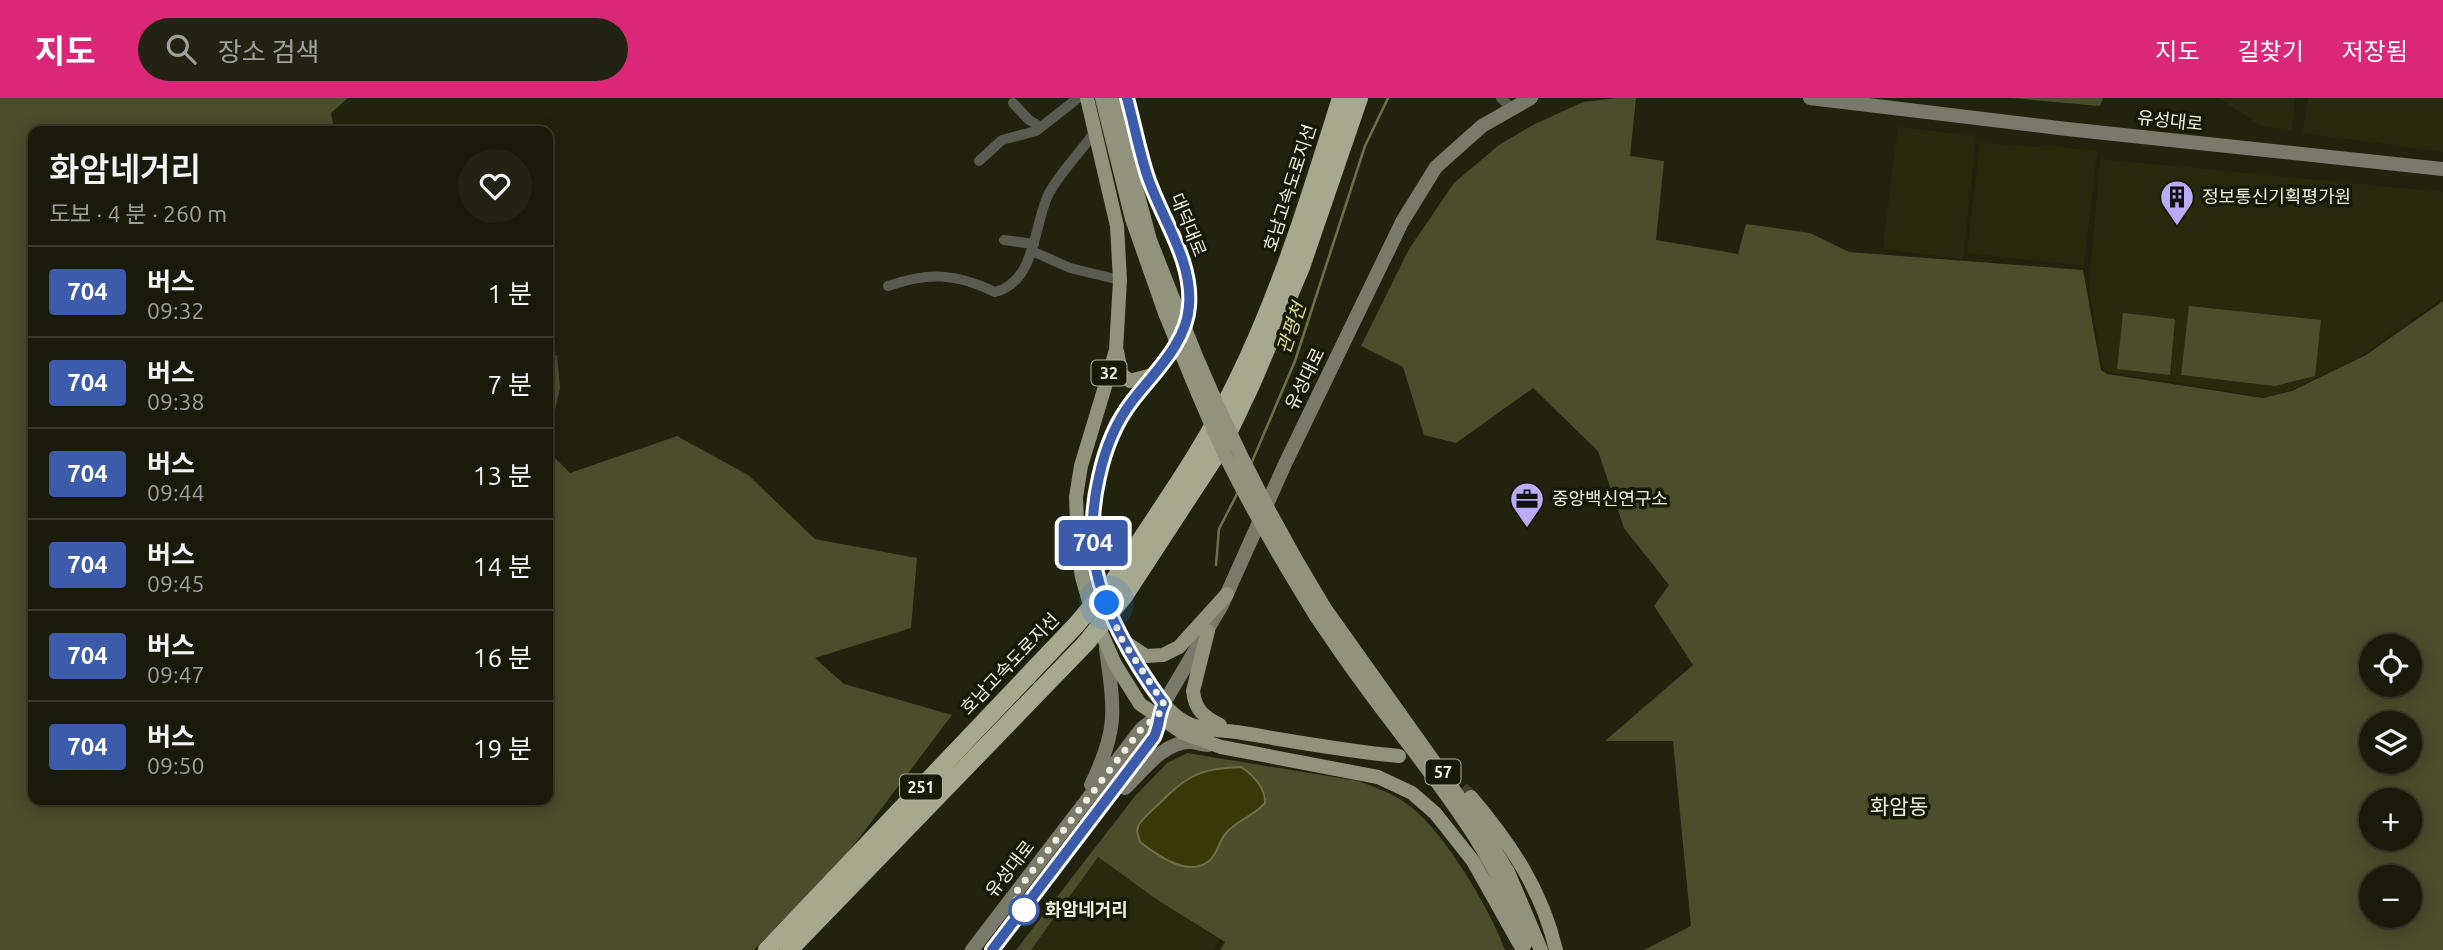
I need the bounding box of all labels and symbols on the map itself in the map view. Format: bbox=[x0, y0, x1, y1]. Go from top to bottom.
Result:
street label: 유성대로 bbox=[2136, 107, 2204, 133]
street label: 호남고속도로지선 bbox=[1259, 122, 1319, 254]
building icon: 정보통신기획평가원 bbox=[2158, 178, 2196, 227]
place label: 정보통신기획평가원 bbox=[2202, 186, 2351, 206]
street label: 대덕대로 bbox=[1167, 190, 1211, 259]
water label: 관평천 bbox=[1272, 298, 1310, 356]
street label: 유성대로 bbox=[1281, 344, 1328, 413]
road number: 32 bbox=[1092, 360, 1126, 386]
office icon: 중앙백신연구소 bbox=[1508, 480, 1546, 529]
place label: 중앙백신연구소 bbox=[1552, 488, 1668, 508]
line badge: 704 bbox=[1053, 520, 1133, 566]
your location bbox=[1089, 585, 1124, 620]
street label: 호남고속도로지선 bbox=[956, 609, 1062, 718]
road number: 57 bbox=[1426, 760, 1460, 785]
road number: 251 bbox=[900, 774, 942, 800]
district label: 화암동 bbox=[1870, 794, 1928, 818]
street label: 유성대로 bbox=[981, 836, 1037, 901]
marker: 화암네거리 bbox=[1009, 895, 1039, 925]
place label: 화암네거리 bbox=[1045, 899, 1128, 919]

